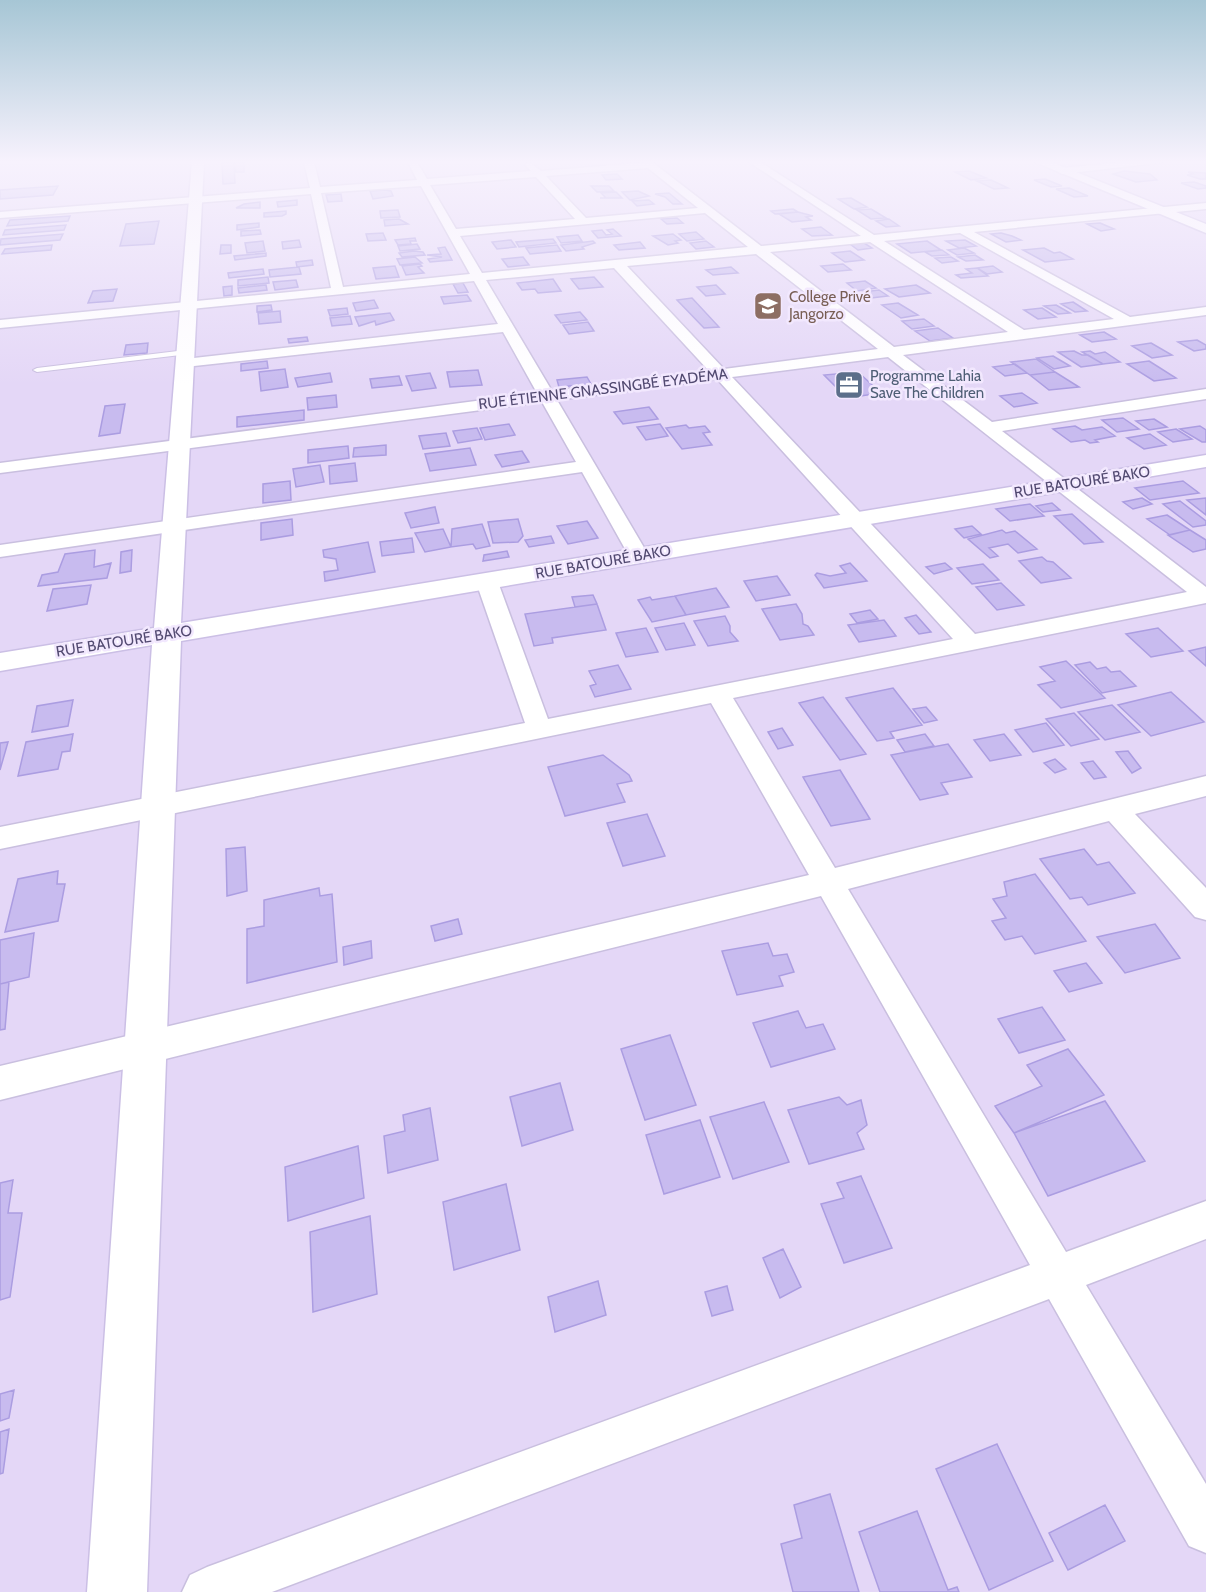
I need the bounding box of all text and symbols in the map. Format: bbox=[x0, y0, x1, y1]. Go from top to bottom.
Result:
place label: College Privé Jangorzo bbox=[788, 288, 871, 323]
school or university icon: College Privé Jangorzo bbox=[752, 290, 784, 322]
street label: RUE ÉTIENNE GNASSINGBÉ EYADÉMA bbox=[477, 364, 729, 413]
place label: Programme Lahia Save The Children bbox=[870, 367, 984, 402]
office icon: Programme Lahia Save The Children bbox=[833, 369, 865, 401]
street label: RUE BATOURÉ BAKO bbox=[1012, 461, 1151, 502]
street label: RUE BATOURÉ BAKO bbox=[534, 540, 672, 583]
street label: RUE BATOURÉ BAKO bbox=[54, 620, 193, 661]

